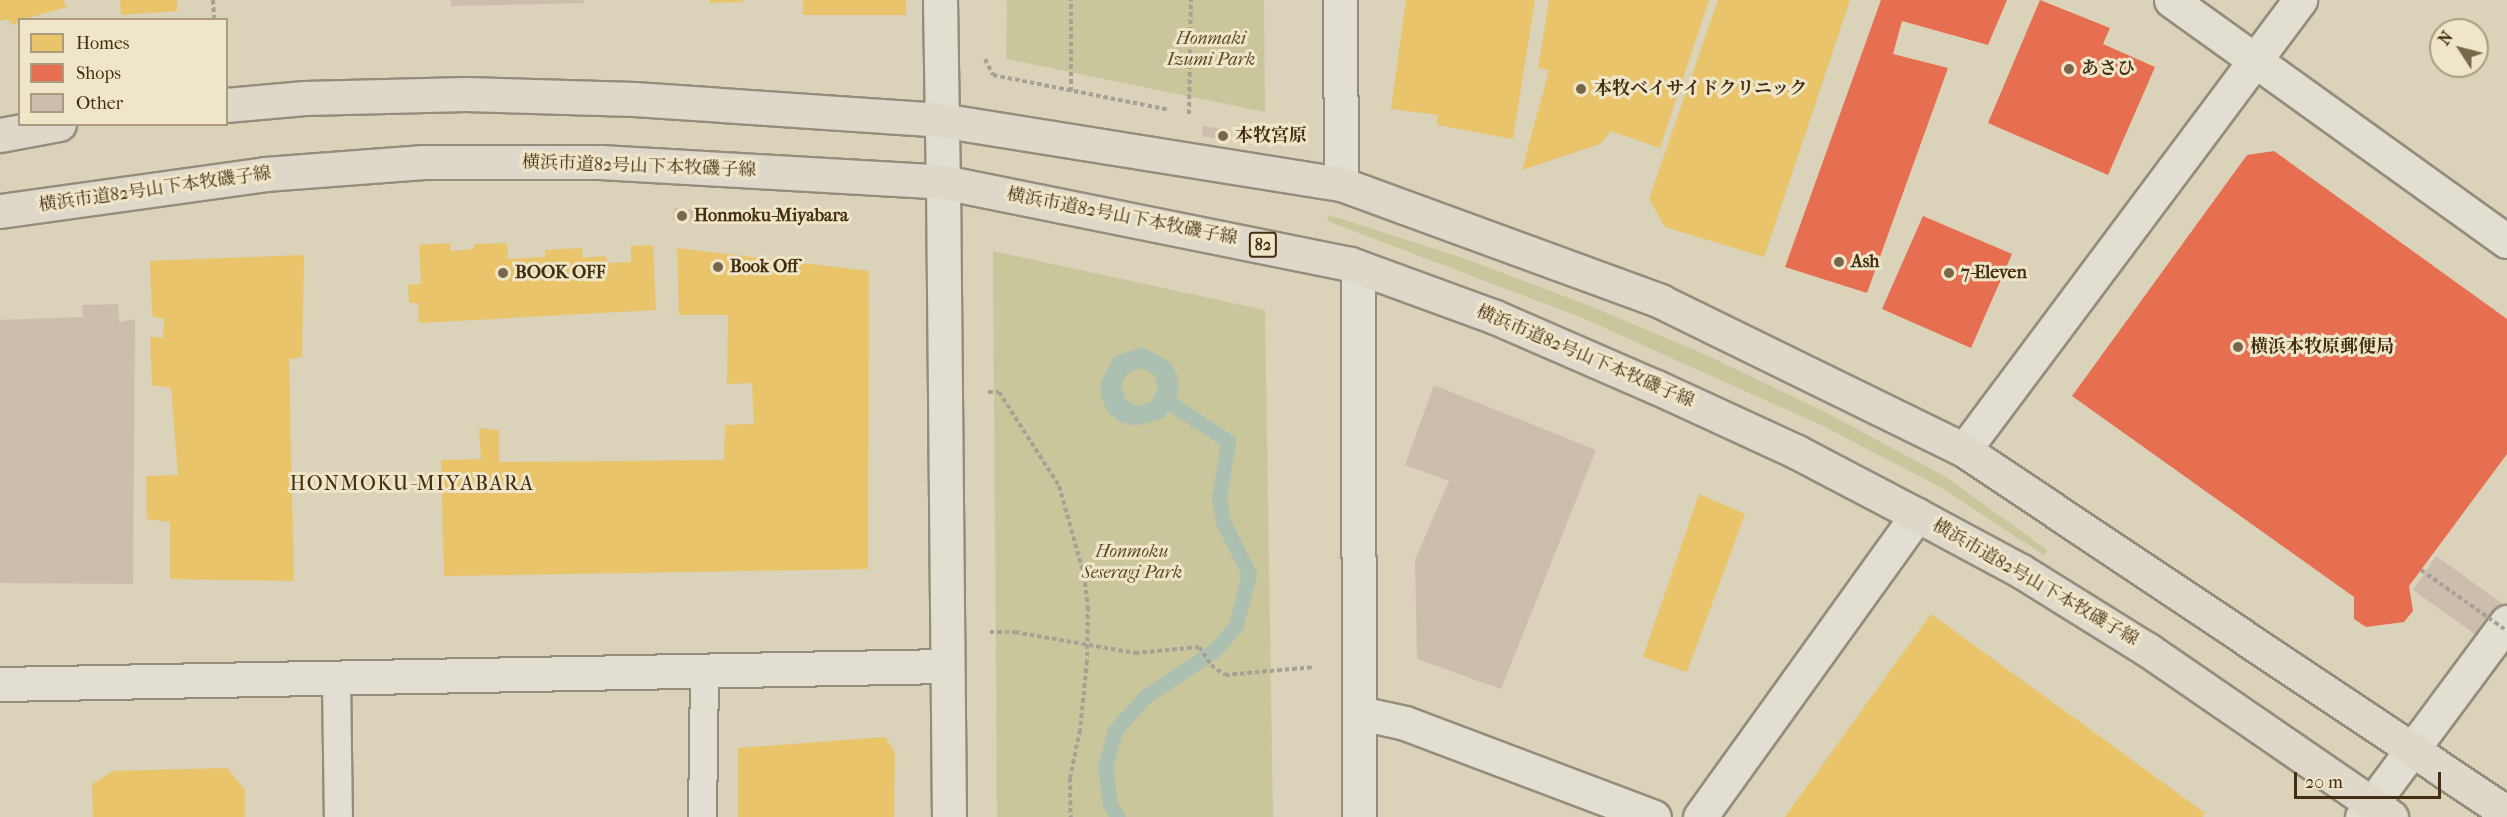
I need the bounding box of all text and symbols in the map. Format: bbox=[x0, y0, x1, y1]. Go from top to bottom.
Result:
legend bbox=[18, 18, 228, 126]
north arrow bbox=[2429, 18, 2489, 78]
text: N bbox=[2434, 28, 2457, 49]
park label: Honmaki Izumi Park bbox=[1167, 29, 1255, 72]
text: Homes bbox=[76, 33, 130, 54]
place label: あさひ bbox=[2081, 58, 2135, 80]
marker: あさひ bbox=[2062, 62, 2076, 76]
text: Shops bbox=[76, 63, 121, 84]
place label: 本牧ベイサイドクリニック bbox=[1594, 78, 1810, 100]
marker: 本牧ベイサイドクリニック bbox=[1572, 80, 1590, 98]
text: Other bbox=[76, 93, 123, 114]
place label: 本牧宮原 bbox=[1235, 125, 1307, 147]
marker: 本牧宮原 bbox=[1216, 129, 1230, 143]
street label: 横浜市道82号山下本牧磯子線 bbox=[522, 152, 756, 182]
street label: 横浜市道82号山下本牧磯子線 bbox=[37, 163, 273, 217]
street label: 横浜市道82号山下本牧磯子線 bbox=[1005, 184, 1239, 250]
place label: Honmoku-Miyabara bbox=[694, 205, 848, 227]
marker: Honmoku-Miyabara bbox=[675, 209, 689, 223]
road number: 82 bbox=[1248, 232, 1278, 258]
place label: Ash bbox=[1851, 251, 1879, 273]
marker: Ash bbox=[1832, 255, 1846, 269]
place label: Book Off bbox=[730, 256, 798, 278]
marker: Book Off bbox=[711, 260, 725, 274]
place label: BOOK OFF bbox=[515, 262, 605, 284]
place label: 7-Eleven bbox=[1961, 262, 2027, 284]
marker: BOOK OFF bbox=[496, 266, 510, 280]
marker: 7-Eleven bbox=[1942, 266, 1956, 280]
street label: 横浜市道82号山下本牧磯子線 bbox=[1473, 301, 1697, 413]
place label: 横浜本牧原郵便局 bbox=[2250, 336, 2394, 358]
marker: 横浜本牧原郵便局 bbox=[2231, 340, 2245, 354]
district label: HONMOKU-MIYABARA bbox=[290, 471, 534, 495]
street label: 横浜市道82号山下本牧磯子線 bbox=[1928, 515, 2142, 651]
park label: Honmoku Seseragi Park bbox=[1082, 542, 1182, 584]
scale bar bbox=[2297, 760, 2444, 798]
text: 20 m bbox=[2305, 772, 2343, 793]

